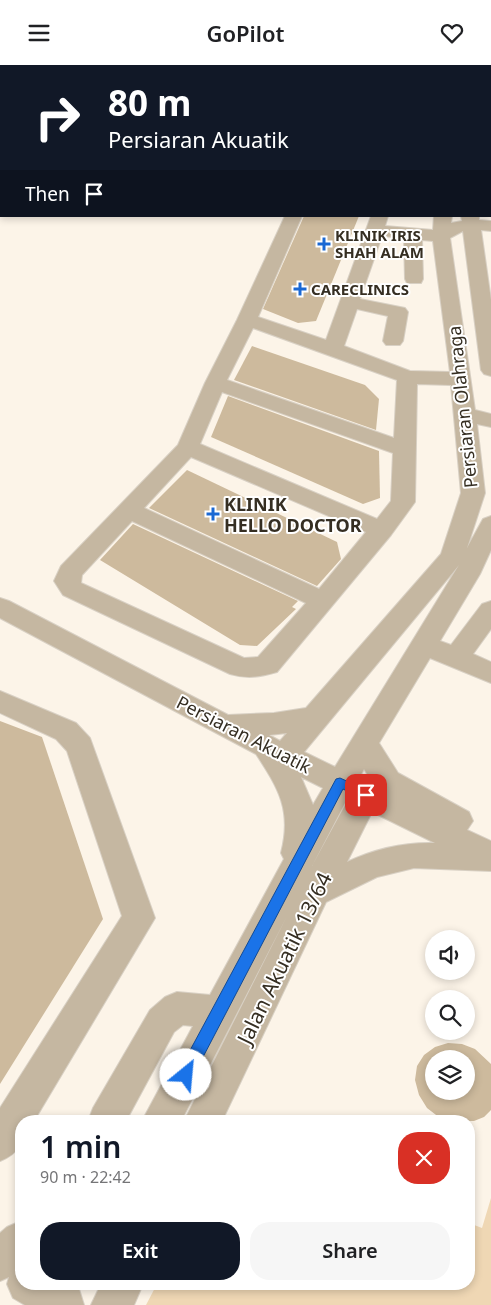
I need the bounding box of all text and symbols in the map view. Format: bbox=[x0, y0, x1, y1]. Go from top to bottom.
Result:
text: GoPilot bbox=[206, 18, 285, 48]
icon: menu bbox=[25, 19, 53, 47]
icon: heart bbox=[438, 19, 466, 47]
text: 80 m bbox=[108, 79, 191, 126]
icon: right bbox=[25, 85, 90, 150]
text: Persiaran Akuatik bbox=[108, 124, 289, 154]
icon: arrive bbox=[80, 180, 108, 208]
text: Then bbox=[25, 181, 70, 207]
place label: KLINIK IRIS SHAH ALAM bbox=[335, 225, 424, 262]
marker: KLINIK IRIS SHAH ALAM bbox=[317, 237, 331, 251]
place label: CARECLINICS bbox=[311, 279, 409, 299]
marker: CARECLINICS bbox=[293, 282, 307, 296]
street label: Persiaran Olahraga bbox=[442, 325, 482, 489]
place label: KLINIK HELLO DOCTOR bbox=[224, 492, 362, 537]
marker: KLINIK HELLO DOCTOR bbox=[206, 507, 220, 521]
street label: Persiaran Akuatik bbox=[173, 690, 316, 778]
pin bbox=[345, 774, 387, 816]
icon: arrive bbox=[352, 781, 380, 809]
street label: Jalan Akuatik 13/64 bbox=[229, 867, 338, 1050]
map controls bbox=[425, 930, 475, 1100]
button: sound bbox=[425, 930, 475, 980]
button: search bbox=[425, 990, 475, 1040]
position arrow bbox=[159, 1048, 211, 1100]
button: layers bbox=[425, 1050, 475, 1100]
text: 1 min bbox=[40, 1126, 121, 1167]
button: close bbox=[398, 1132, 450, 1184]
text: 90 m · 22:42 bbox=[40, 1166, 131, 1188]
button: Exit bbox=[40, 1222, 240, 1280]
button: Share bbox=[250, 1222, 450, 1280]

